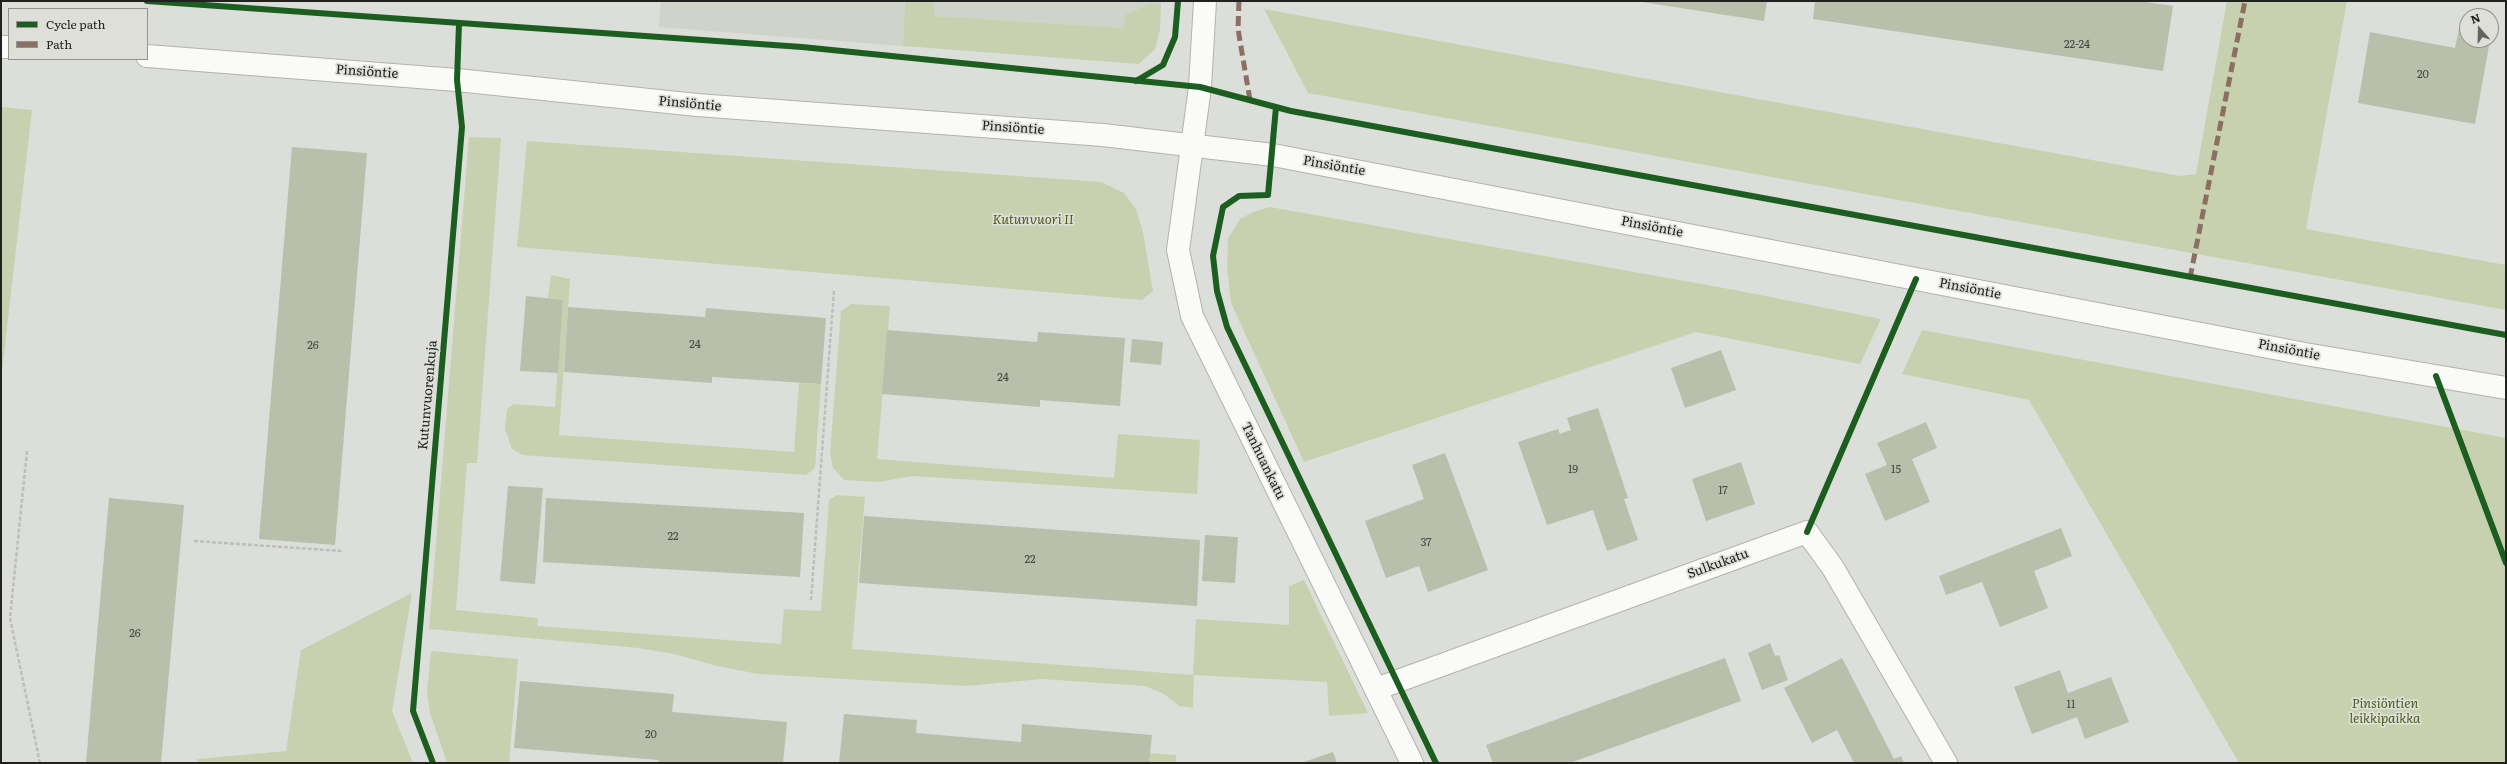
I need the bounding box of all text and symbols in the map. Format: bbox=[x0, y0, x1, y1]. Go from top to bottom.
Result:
legend bbox=[8, 8, 148, 60]
north arrow bbox=[2459, 8, 2499, 48]
text: N bbox=[2468, 9, 2482, 27]
text: Cycle path bbox=[46, 15, 106, 33]
text: Path bbox=[46, 35, 72, 53]
house number: 22-24 bbox=[2064, 38, 2090, 52]
street label: Pinsiöntie bbox=[335, 62, 399, 82]
house number: 20 bbox=[2417, 68, 2429, 82]
street label: Pinsiöntie bbox=[658, 93, 722, 115]
street label: Pinsiöntie bbox=[981, 118, 1045, 138]
street label: Pinsiöntie bbox=[1302, 153, 1366, 179]
park label: Kutunvuori II bbox=[993, 212, 1073, 228]
street label: Pinsiöntie bbox=[1620, 213, 1684, 241]
street label: Pinsiöntie bbox=[1938, 275, 2002, 303]
street label: Pinsiöntie bbox=[2257, 336, 2321, 364]
house number: 24 bbox=[689, 338, 701, 352]
house number: 26 bbox=[307, 339, 319, 353]
street label: Kutunvuorenkuja bbox=[415, 340, 441, 450]
house number: 24 bbox=[997, 371, 1009, 385]
street label: Tanhuankatu bbox=[1238, 420, 1288, 502]
house number: 19 bbox=[1568, 463, 1578, 477]
house number: 15 bbox=[1891, 463, 1901, 477]
house number: 17 bbox=[1718, 484, 1728, 498]
house number: 22 bbox=[667, 530, 679, 544]
house number: 37 bbox=[1420, 536, 1432, 550]
street label: Sulkukatu bbox=[1685, 546, 1751, 582]
house number: 22 bbox=[1024, 553, 1036, 567]
house number: 26 bbox=[129, 627, 141, 641]
park label: Pinsiöntien leikkipaikka bbox=[2349, 696, 2421, 727]
house number: 11 bbox=[2067, 698, 2075, 712]
house number: 20 bbox=[645, 728, 657, 742]

